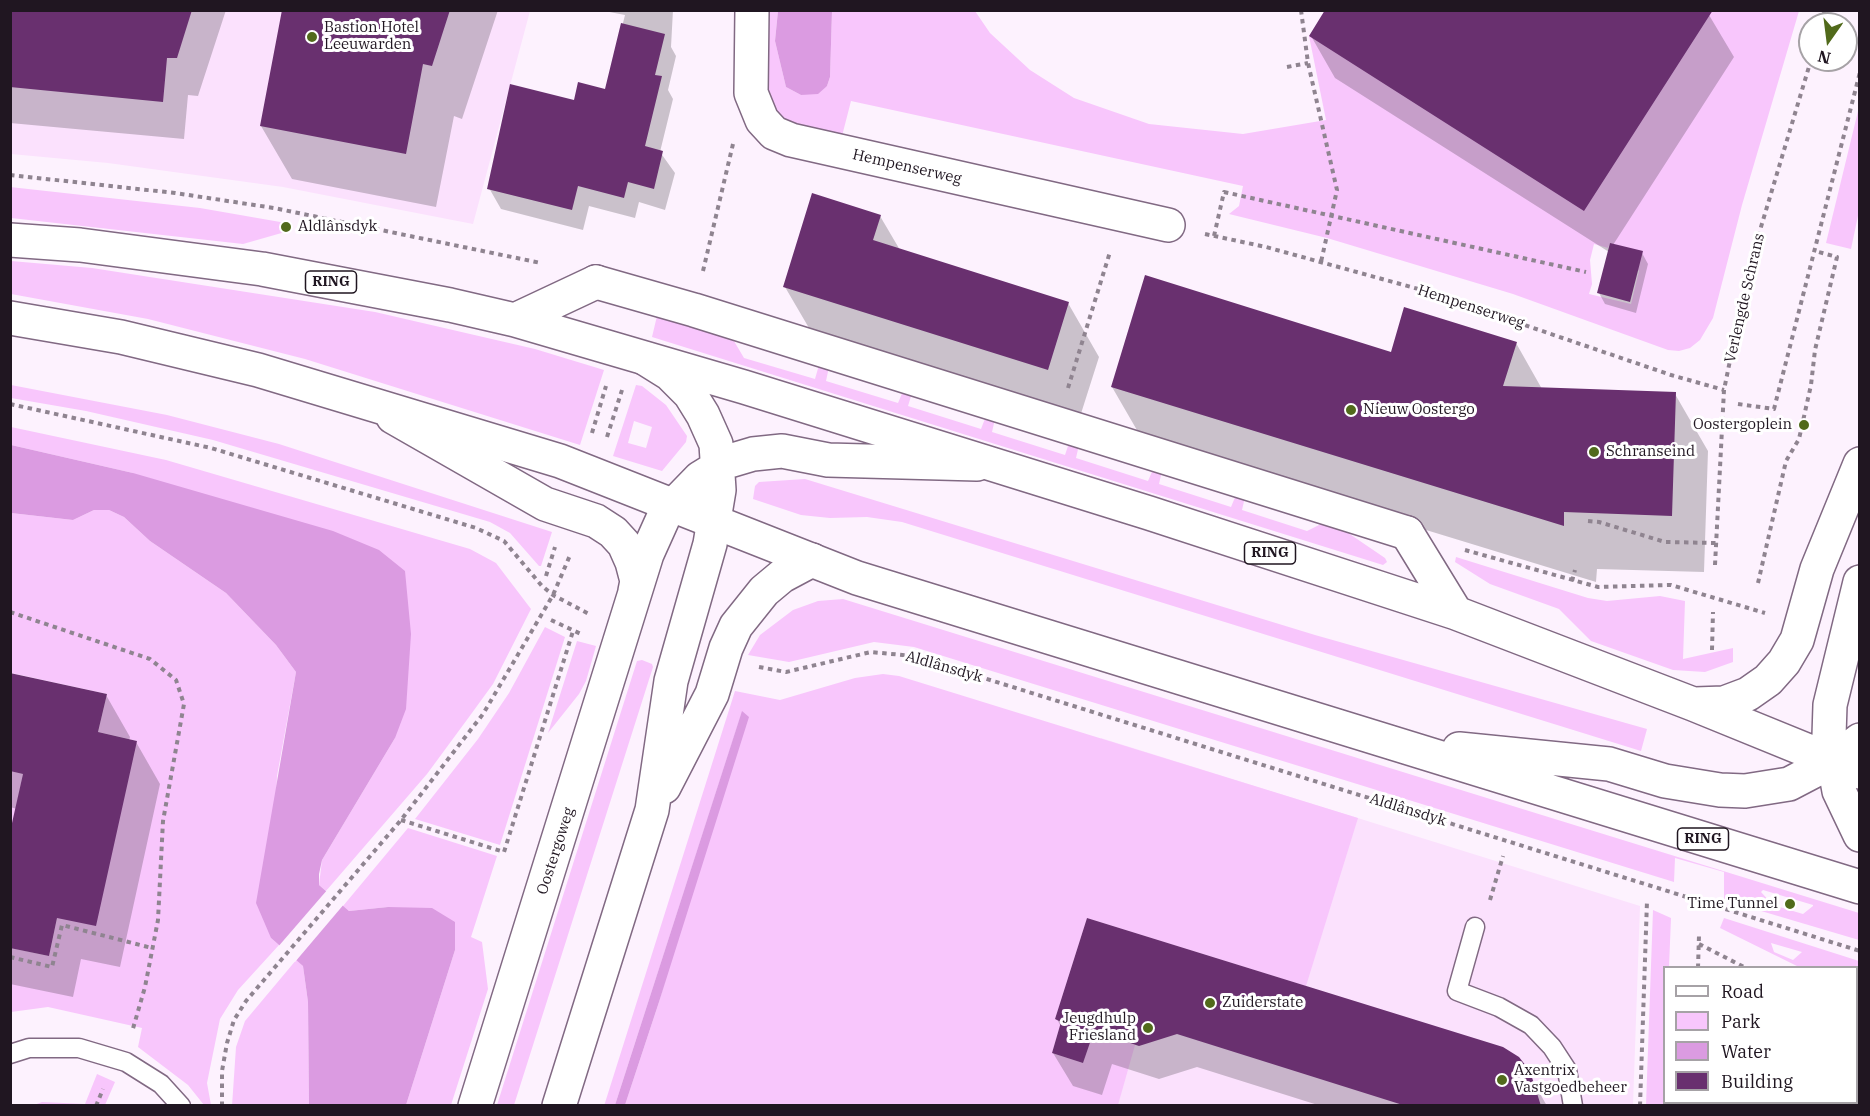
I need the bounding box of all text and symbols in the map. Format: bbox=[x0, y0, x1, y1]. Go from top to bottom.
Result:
north arrow bbox=[1798, 12, 1858, 72]
place label: Bastion Hotel Leeuwarden bbox=[324, 19, 419, 54]
marker: Bastion Hotel Leeuwarden bbox=[305, 30, 319, 44]
text: N bbox=[1816, 46, 1833, 69]
street label: Hempenserweg bbox=[851, 146, 963, 188]
place label: Aldlânsdyk bbox=[298, 218, 377, 236]
marker: Aldlânsdyk bbox=[279, 220, 293, 234]
street label: Verlengde Schrans bbox=[1721, 232, 1769, 364]
road number: RING bbox=[306, 271, 356, 293]
street label: Hempenserweg bbox=[1415, 281, 1527, 333]
place label: Nieuw Oostergo bbox=[1363, 401, 1475, 419]
marker: Nieuw Oostergo bbox=[1344, 403, 1358, 417]
place label: Oostergoplein bbox=[1693, 416, 1792, 434]
marker: Oostergoplein bbox=[1797, 418, 1811, 432]
place label: Schranseind bbox=[1606, 443, 1695, 461]
marker: Schranseind bbox=[1587, 445, 1601, 459]
road number: RING bbox=[1244, 542, 1296, 564]
street label: Aldlânsdyk bbox=[903, 647, 985, 687]
street label: Aldlânsdyk bbox=[1367, 790, 1449, 830]
street label: Oostergoweg bbox=[533, 805, 579, 897]
road number: RING bbox=[1678, 828, 1728, 850]
place label: Time Tunnel bbox=[1687, 895, 1778, 913]
marker: Time Tunnel bbox=[1783, 897, 1797, 911]
legend bbox=[1663, 966, 1858, 1104]
text: Road bbox=[1721, 980, 1764, 1003]
place label: Zuiderstate bbox=[1222, 994, 1303, 1012]
marker: Zuiderstate bbox=[1203, 996, 1217, 1010]
place label: Jeugdhulp Friesland bbox=[1062, 1010, 1136, 1045]
text: Park bbox=[1721, 1010, 1760, 1033]
marker: Jeugdhulp Friesland bbox=[1141, 1021, 1155, 1035]
text: Water bbox=[1721, 1040, 1771, 1063]
place label: Axentrix Vastgoedbeheer bbox=[1514, 1062, 1627, 1097]
text: Building bbox=[1721, 1070, 1793, 1093]
marker: Axentrix Vastgoedbeheer bbox=[1495, 1073, 1509, 1087]

